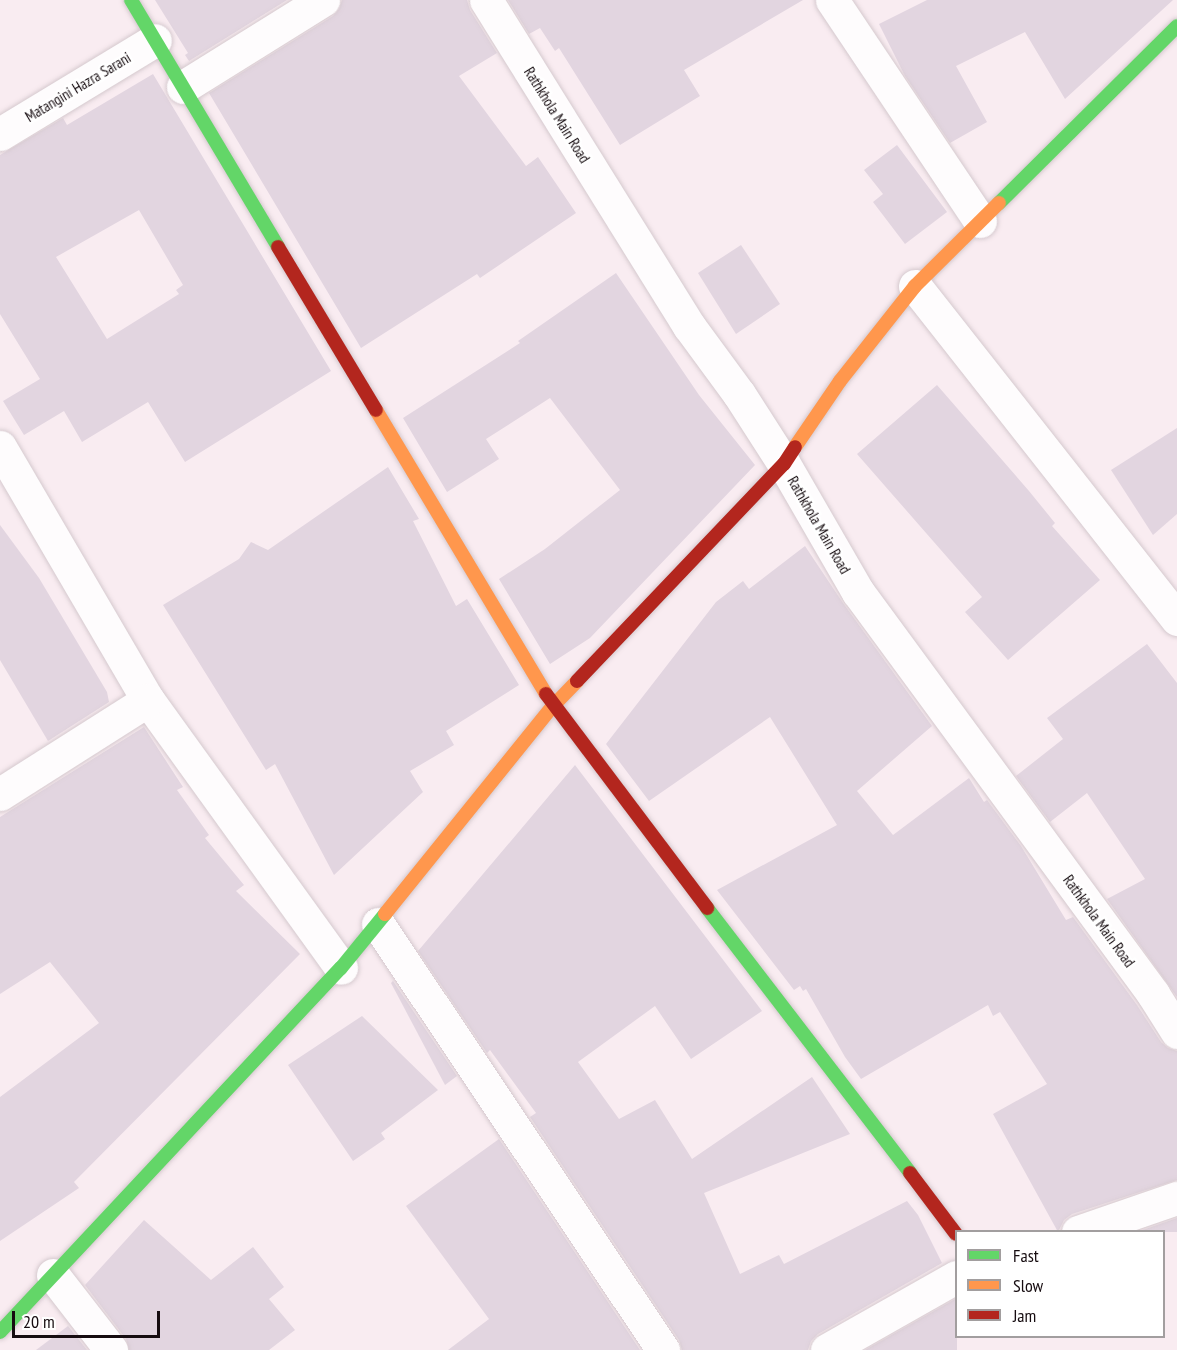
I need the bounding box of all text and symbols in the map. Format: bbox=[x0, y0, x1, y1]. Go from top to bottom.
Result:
street label: Matangini Hazra Sarani bbox=[22, 48, 134, 126]
street label: Rathkhola Main Road bbox=[520, 64, 594, 166]
street label: Rathkhola Main Road bbox=[784, 473, 854, 577]
street label: Rathkhola Main Road bbox=[1059, 871, 1139, 971]
legend bbox=[955, 1230, 1165, 1338]
text: Fast bbox=[1013, 1244, 1039, 1267]
text: Slow bbox=[1013, 1274, 1043, 1297]
scale bar bbox=[15, 1299, 164, 1337]
text: Jam bbox=[1013, 1304, 1036, 1327]
text: 20 m bbox=[23, 1310, 55, 1333]

